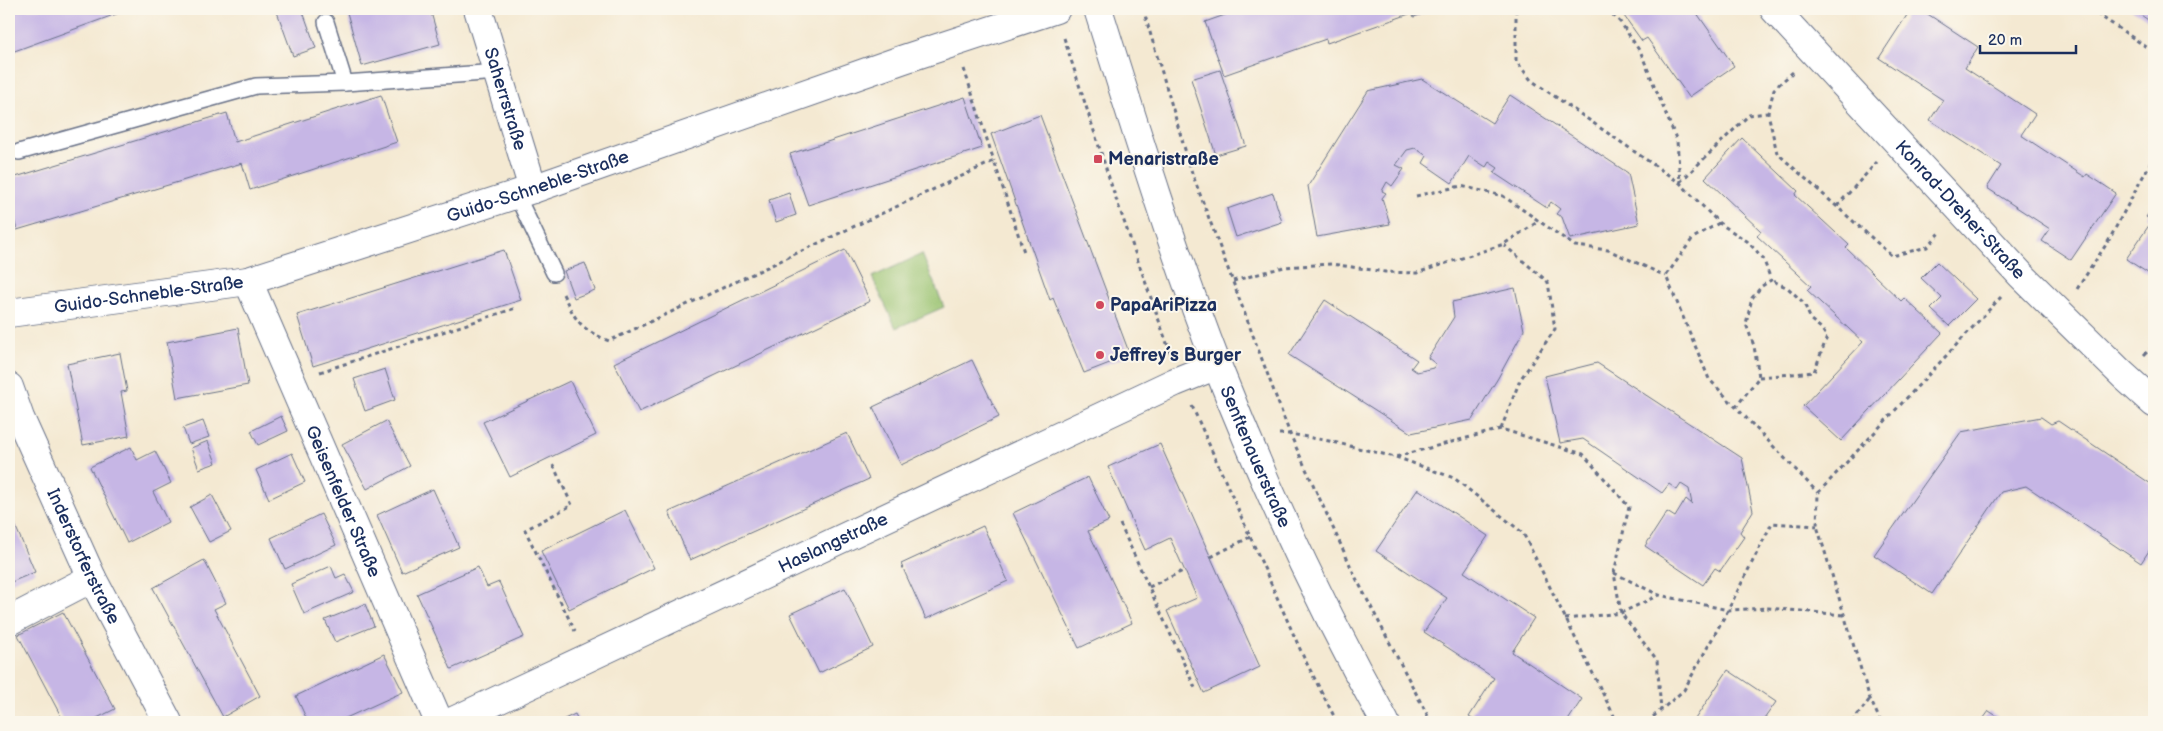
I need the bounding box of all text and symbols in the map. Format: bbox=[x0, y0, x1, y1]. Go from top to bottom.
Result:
scale bar bbox=[1980, 22, 2077, 54]
text: 20 m bbox=[1988, 31, 2022, 50]
street label: Saherrstraße bbox=[480, 45, 531, 153]
street label: Konrad-Dreher-Straße bbox=[1891, 136, 2030, 284]
street label: Guido-Schneble-Straße bbox=[444, 146, 632, 227]
place label: Menaristraße bbox=[1108, 149, 1219, 170]
marker: Menaristraße bbox=[1092, 153, 1104, 165]
street label: Guido-Schneble-Straße bbox=[53, 271, 245, 317]
place label: PapaAriPizza bbox=[1110, 295, 1217, 316]
marker: PapaAriPizza bbox=[1094, 299, 1106, 311]
place label: Jeffrey´s Burger bbox=[1110, 345, 1242, 366]
marker: Jeffrey´s Burger bbox=[1094, 349, 1106, 361]
street label: Senftenauerstraße bbox=[1216, 383, 1296, 531]
street label: Geisenfelder Straße bbox=[301, 422, 386, 581]
street label: Inderstorferstraße bbox=[43, 485, 125, 628]
street label: Haslangstraße bbox=[775, 508, 891, 577]

